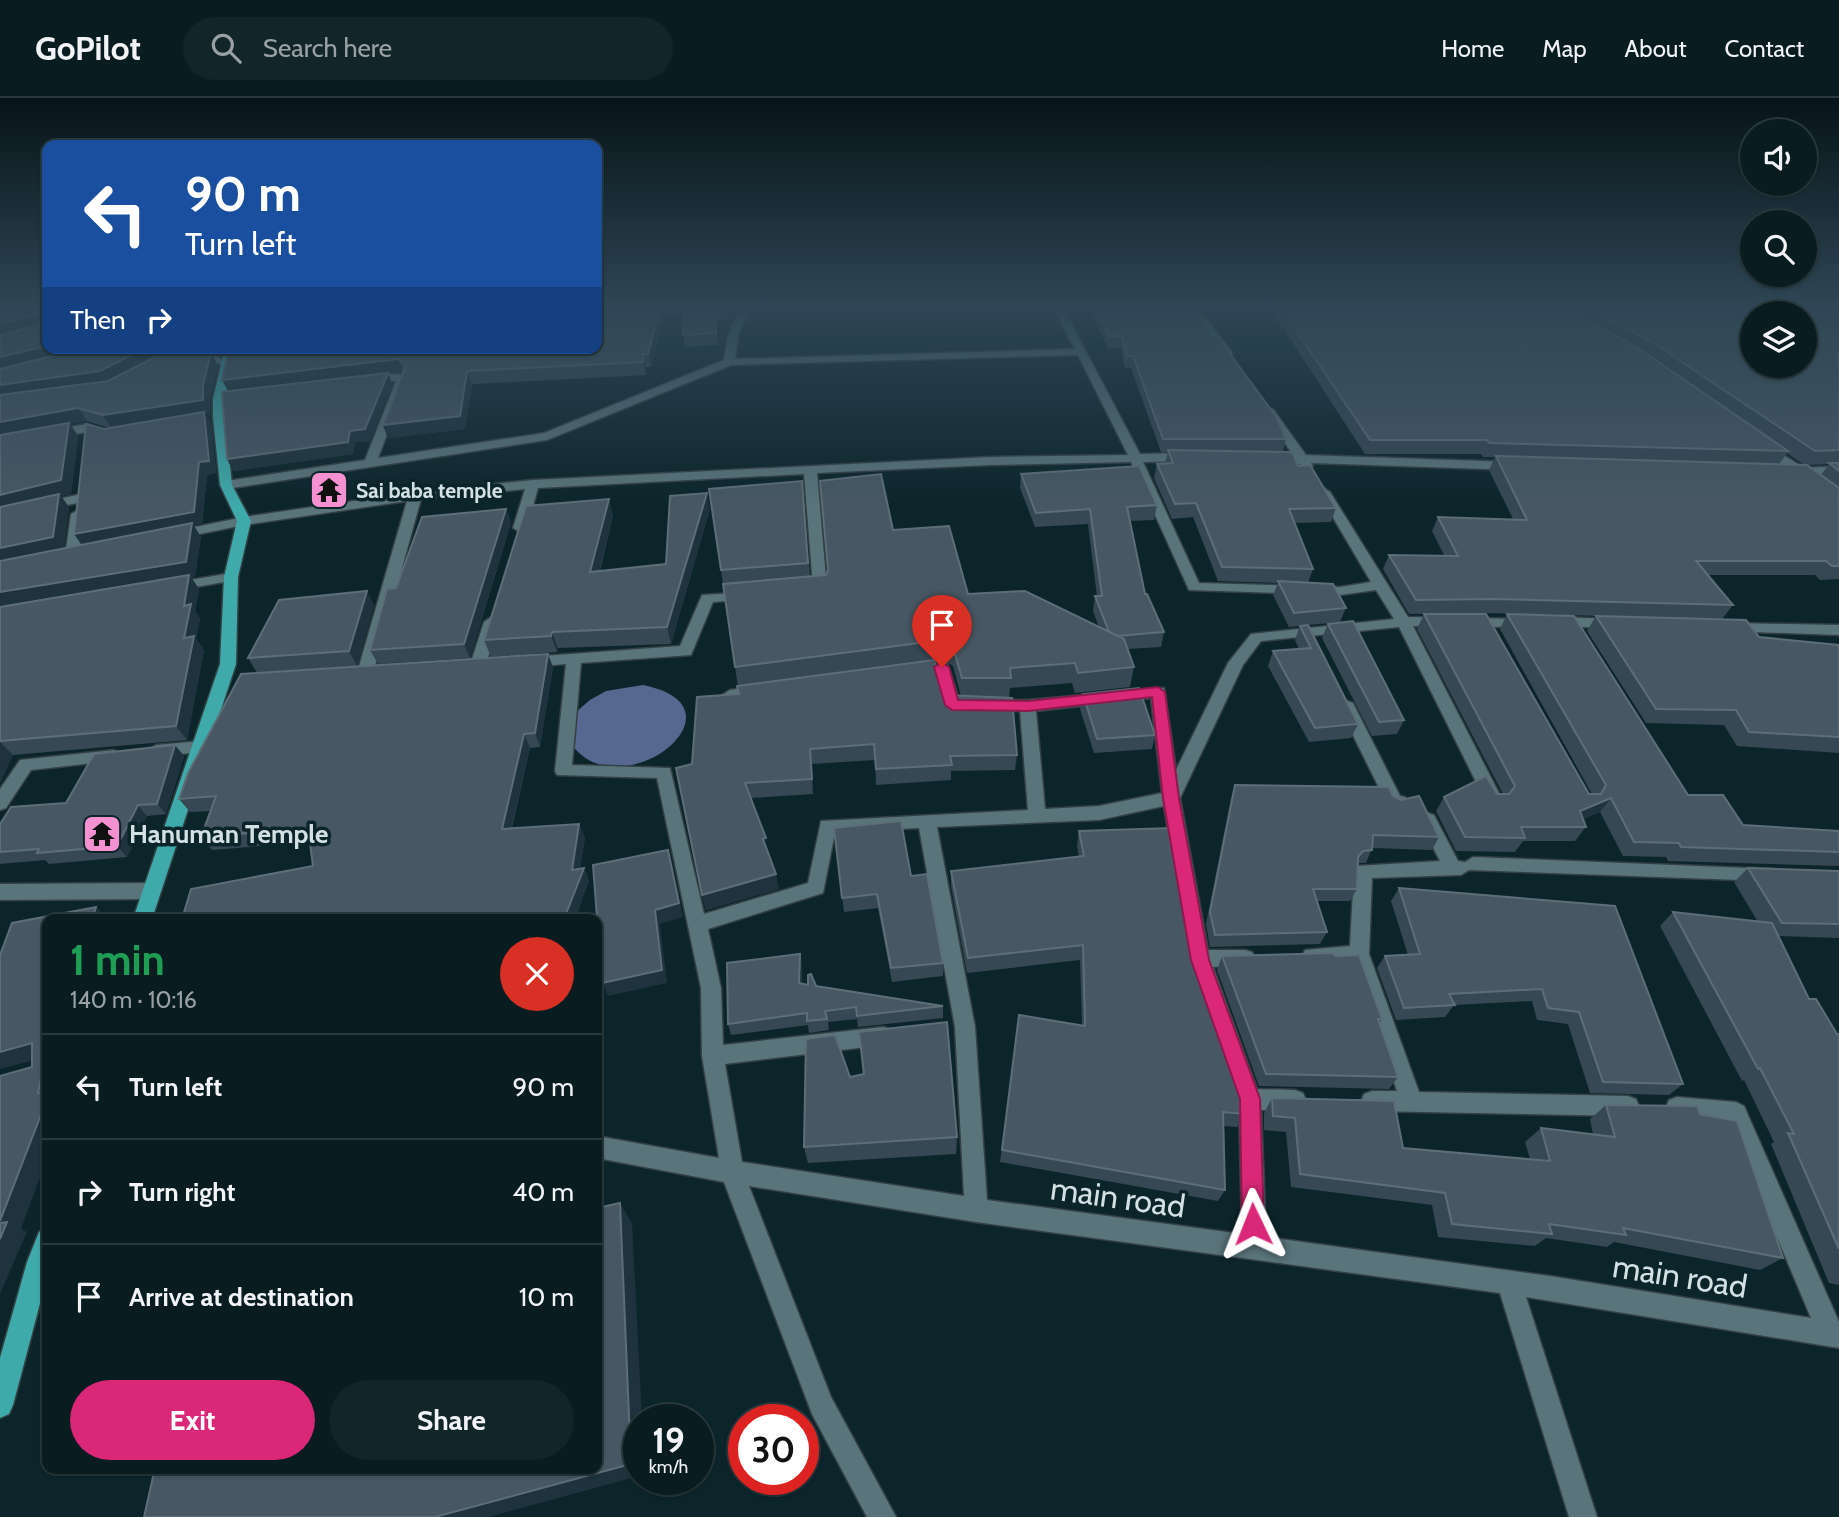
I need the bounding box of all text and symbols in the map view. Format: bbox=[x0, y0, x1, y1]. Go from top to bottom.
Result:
search box bbox=[183, 17, 673, 80]
text: GoPilot bbox=[35, 28, 141, 68]
icon: search bbox=[207, 29, 245, 67]
text: Search here bbox=[263, 32, 392, 64]
text: Home bbox=[1441, 34, 1504, 63]
text: Map bbox=[1542, 34, 1587, 63]
text: About bbox=[1625, 34, 1687, 63]
text: Contact bbox=[1725, 34, 1804, 63]
map controls bbox=[1740, 119, 1817, 378]
button: sound bbox=[1740, 119, 1817, 196]
text: 90 m bbox=[185, 164, 301, 223]
icon: left bbox=[70, 168, 161, 259]
button: search bbox=[1740, 210, 1817, 287]
text: Turn left bbox=[185, 224, 296, 263]
icon: right bbox=[140, 301, 178, 339]
button: layers bbox=[1740, 301, 1817, 378]
text: Then bbox=[70, 304, 126, 336]
temple icon: Sai baba temple bbox=[308, 469, 350, 511]
place label: Sai baba temple bbox=[356, 478, 503, 503]
pin bbox=[912, 595, 972, 667]
icon: arrive bbox=[923, 606, 961, 644]
temple icon: Hanuman Temple bbox=[81, 813, 123, 855]
place label: Hanuman Temple bbox=[129, 818, 328, 850]
text: 1 min bbox=[70, 934, 165, 986]
button: close bbox=[500, 937, 574, 1011]
text: 140 m · 10:16 bbox=[70, 986, 197, 1014]
icon: left bbox=[70, 1068, 108, 1106]
text: Turn left bbox=[129, 1071, 222, 1103]
text: 90 m bbox=[512, 1071, 574, 1103]
street label: main road bbox=[1048, 1168, 1188, 1226]
icon: right bbox=[70, 1173, 108, 1211]
text: Turn right bbox=[129, 1176, 235, 1208]
text: 40 m bbox=[512, 1176, 574, 1208]
position arrow bbox=[1216, 1187, 1290, 1261]
street label: main road bbox=[1610, 1246, 1750, 1306]
icon: arrive bbox=[70, 1278, 108, 1316]
text: Arrive at destination bbox=[129, 1281, 354, 1313]
text: 10 m bbox=[519, 1281, 574, 1313]
button: Exit bbox=[70, 1380, 315, 1460]
button: Share bbox=[329, 1380, 574, 1460]
speed limit sign: 30 bbox=[728, 1404, 819, 1495]
text: 19 bbox=[652, 1419, 685, 1462]
text: km/h bbox=[649, 1456, 688, 1478]

